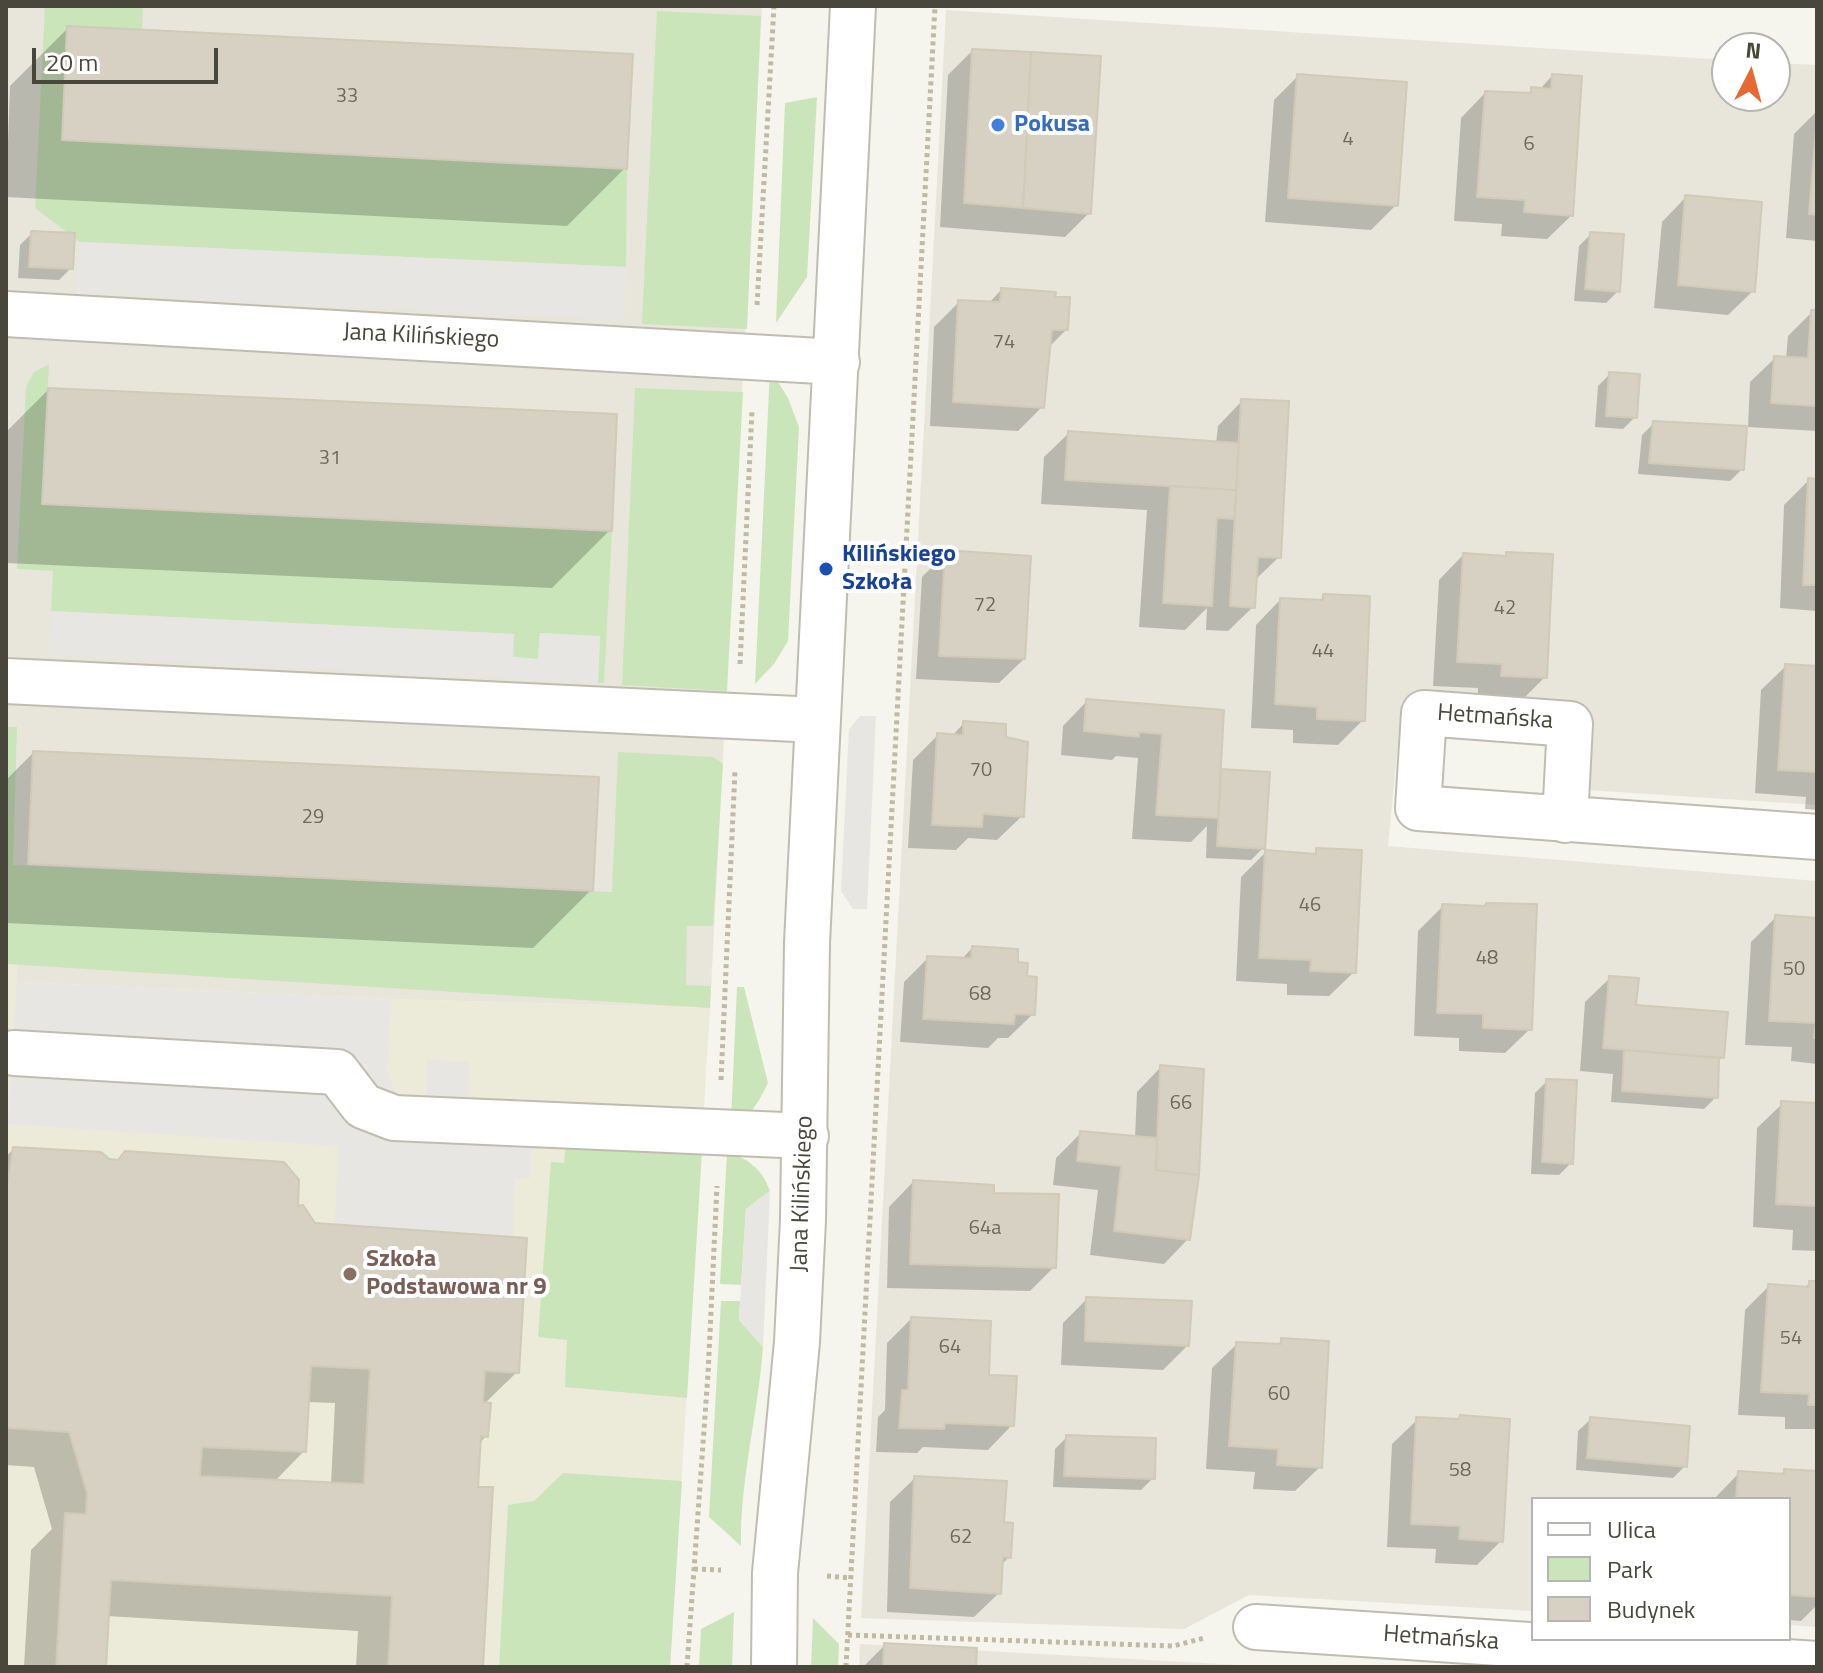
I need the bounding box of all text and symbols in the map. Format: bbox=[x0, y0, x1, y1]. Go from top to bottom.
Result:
scale bar bbox=[36, 32, 222, 82]
north arrow bbox=[1711, 32, 1791, 112]
text: N bbox=[1744, 32, 1763, 68]
text: 20 m bbox=[46, 44, 98, 80]
house number: 33 bbox=[336, 85, 358, 109]
place label: Pokusa bbox=[1014, 111, 1090, 139]
marker: Pokusa bbox=[989, 116, 1007, 134]
house number: 4 bbox=[1342, 128, 1354, 152]
house number: 6 bbox=[1523, 133, 1535, 157]
street label: Jana Kilińskiego bbox=[342, 319, 500, 355]
house number: 74 bbox=[993, 331, 1015, 355]
house number: 31 bbox=[319, 447, 341, 471]
place label: Kilińskiego Szkoła bbox=[842, 541, 956, 597]
marker: Kilińskiego Szkoła bbox=[817, 560, 835, 578]
house number: 72 bbox=[974, 594, 996, 618]
house number: 42 bbox=[1494, 597, 1516, 621]
house number: 44 bbox=[1312, 640, 1334, 664]
street label: Hetmańska bbox=[1436, 700, 1554, 736]
house number: 70 bbox=[970, 759, 992, 783]
house number: 29 bbox=[302, 806, 324, 830]
house number: 46 bbox=[1299, 894, 1321, 918]
house number: 48 bbox=[1476, 947, 1498, 971]
house number: 50 bbox=[1783, 958, 1805, 982]
house number: 68 bbox=[969, 983, 991, 1007]
house number: 66 bbox=[1170, 1092, 1192, 1116]
street label: Jana Kilińskiego bbox=[786, 1115, 820, 1273]
house number: 64a bbox=[969, 1217, 1001, 1241]
place label: Szkoła Podstawowa nr 9 bbox=[366, 1246, 547, 1302]
marker: Szkoła Podstawowa nr 9 bbox=[341, 1265, 359, 1283]
house number: 54 bbox=[1780, 1327, 1802, 1351]
house number: 64 bbox=[939, 1336, 961, 1360]
house number: 60 bbox=[1268, 1383, 1290, 1407]
house number: 58 bbox=[1449, 1459, 1471, 1483]
legend bbox=[1531, 1497, 1791, 1641]
text: Ulica bbox=[1607, 1511, 1656, 1547]
house number: 62 bbox=[950, 1526, 972, 1550]
text: Park bbox=[1607, 1551, 1653, 1587]
text: Budynek bbox=[1607, 1591, 1695, 1627]
street label: Hetmańska bbox=[1382, 1621, 1500, 1657]

